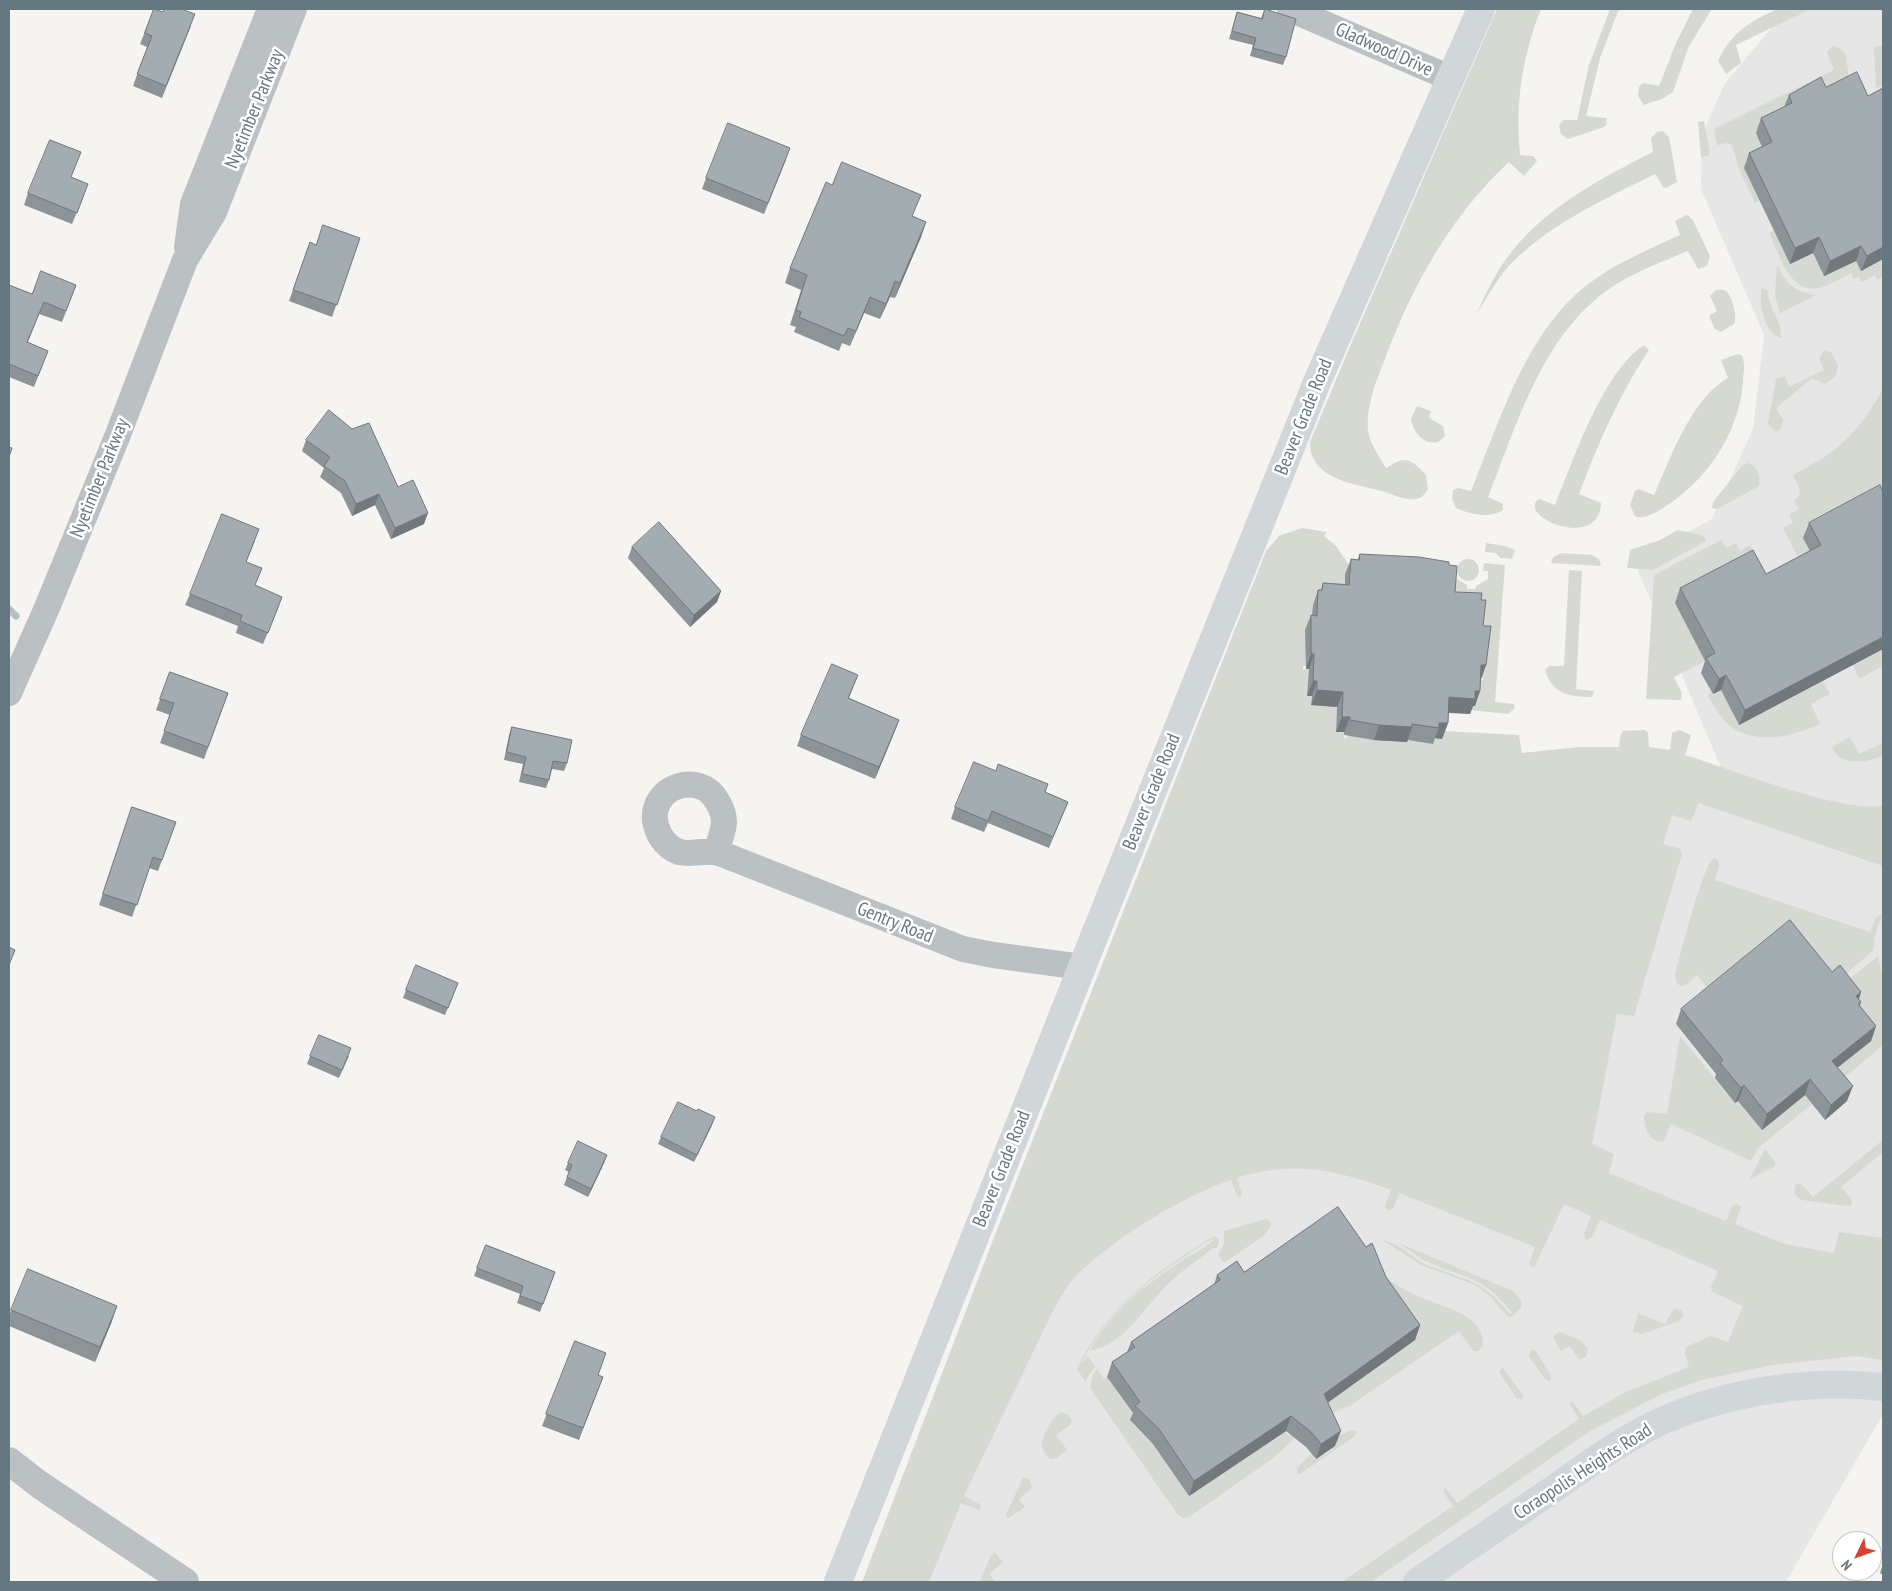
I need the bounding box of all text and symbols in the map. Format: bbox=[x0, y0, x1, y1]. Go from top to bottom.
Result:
street label: Gladwood Drive bbox=[1332, 18, 1436, 82]
street label: Nyetimber Parkway bbox=[221, 46, 289, 172]
street label: Beaver Grade Road bbox=[1270, 355, 1338, 479]
street label: Nyetimber Parkway bbox=[66, 415, 134, 541]
street label: Beaver Grade Road bbox=[1118, 730, 1186, 854]
street label: Gentry Road bbox=[854, 898, 936, 948]
street label: Beaver Grade Road bbox=[968, 1107, 1036, 1231]
street label: Coraopolis Heights Road bbox=[1510, 1419, 1656, 1525]
north arrow bbox=[1832, 1531, 1882, 1581]
text: N bbox=[1837, 1557, 1856, 1574]

